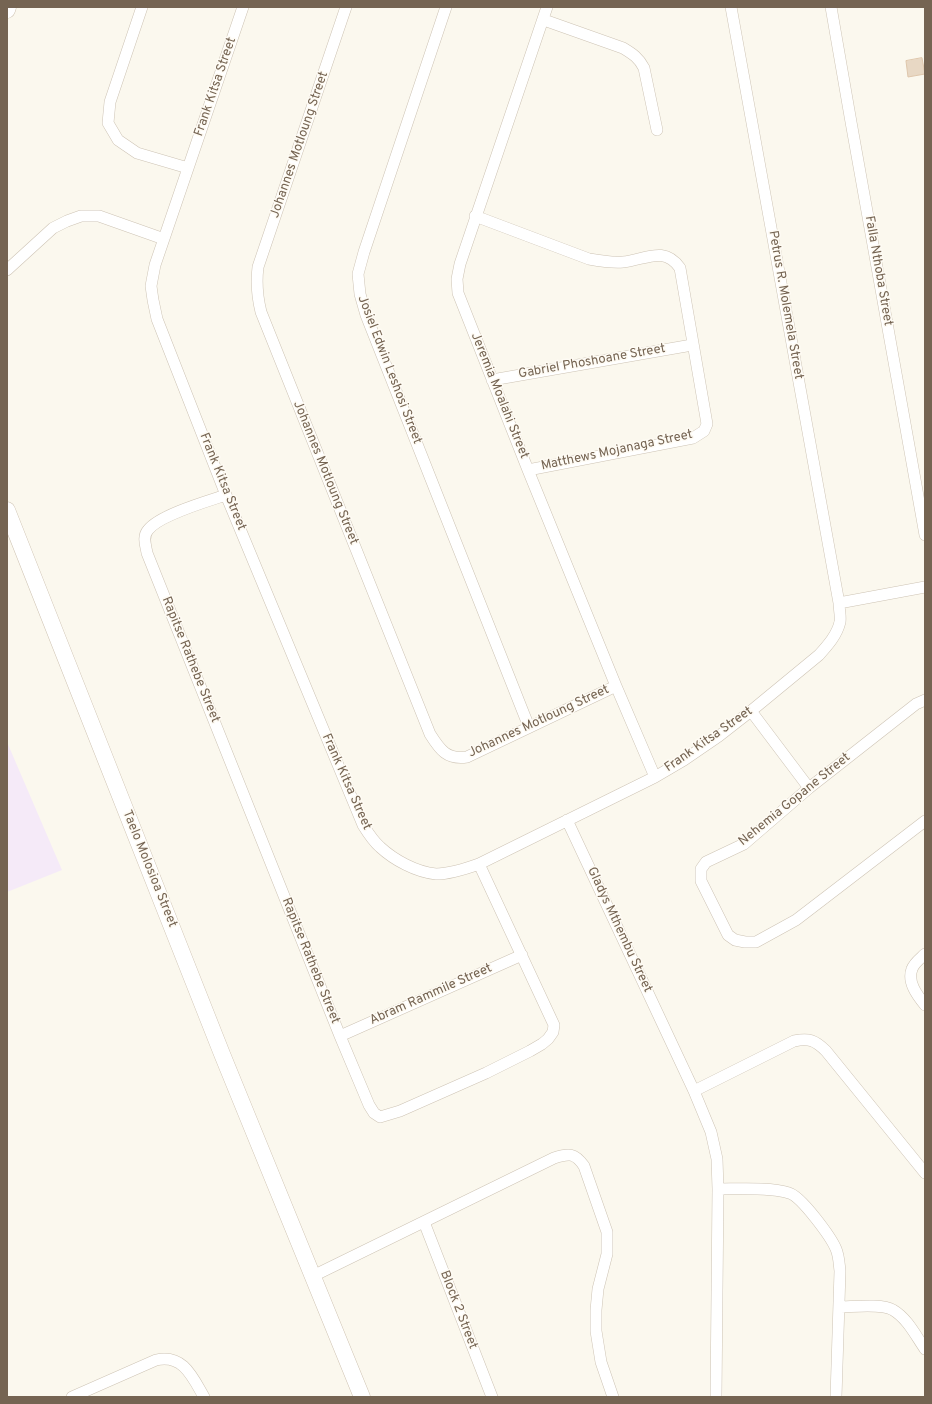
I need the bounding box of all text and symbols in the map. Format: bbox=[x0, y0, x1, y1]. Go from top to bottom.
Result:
street label: Frank Kitsa Street bbox=[192, 35, 240, 139]
street label: Johannes Motloung Street bbox=[268, 70, 332, 220]
street label: Falla Nthoba Street bbox=[861, 215, 895, 327]
street label: Petrus R. Molemela Street bbox=[764, 229, 806, 381]
street label: Josiel Edwin Leshosi Street bbox=[353, 294, 425, 446]
street label: Jeremia Moalahi Street bbox=[467, 331, 531, 461]
street label: Gabriel Phoshoane Street bbox=[517, 341, 667, 383]
street label: Johannes Motloung Street bbox=[289, 399, 361, 547]
street label: Matthews Mojanaga Street bbox=[540, 427, 694, 475]
street label: Frank Kitsa Street bbox=[195, 431, 249, 533]
street label: Rapitse Rathebe Street bbox=[158, 595, 222, 725]
street label: Johannes Motloung Street bbox=[466, 682, 612, 762]
street label: Frank Kitsa Street bbox=[662, 704, 756, 776]
street label: Frank Kitsa Street bbox=[318, 731, 374, 833]
street label: Nehemia Gopane Street bbox=[736, 750, 854, 850]
street label: Taelo Molosioa Street bbox=[118, 808, 180, 930]
street label: Gladys Mthembu Street bbox=[583, 865, 655, 995]
street label: Rapitse Rathebe Street bbox=[278, 896, 342, 1026]
street label: Abram Rammile Street bbox=[367, 961, 495, 1029]
street label: Block 2 Street bbox=[436, 1269, 480, 1351]

